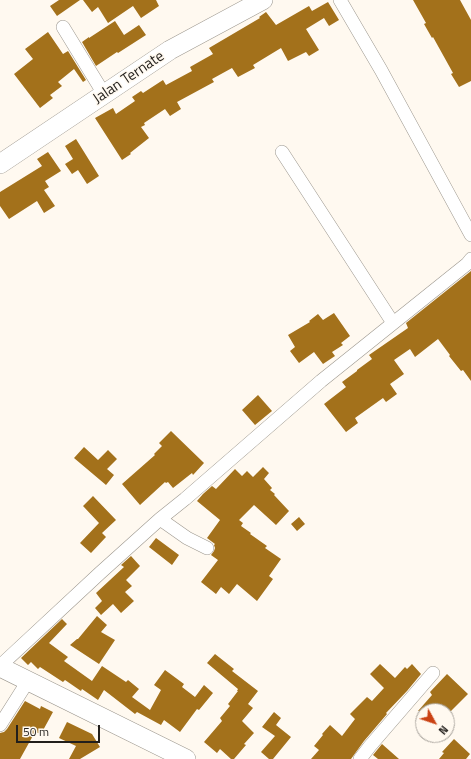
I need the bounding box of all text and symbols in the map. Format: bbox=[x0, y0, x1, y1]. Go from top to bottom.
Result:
street label: Jalan Ternate bbox=[90, 48, 168, 108]
north arrow bbox=[415, 703, 455, 743]
scale bar bbox=[18, 717, 102, 743]
text: 50 m bbox=[23, 722, 49, 741]
text: N bbox=[435, 722, 452, 738]

